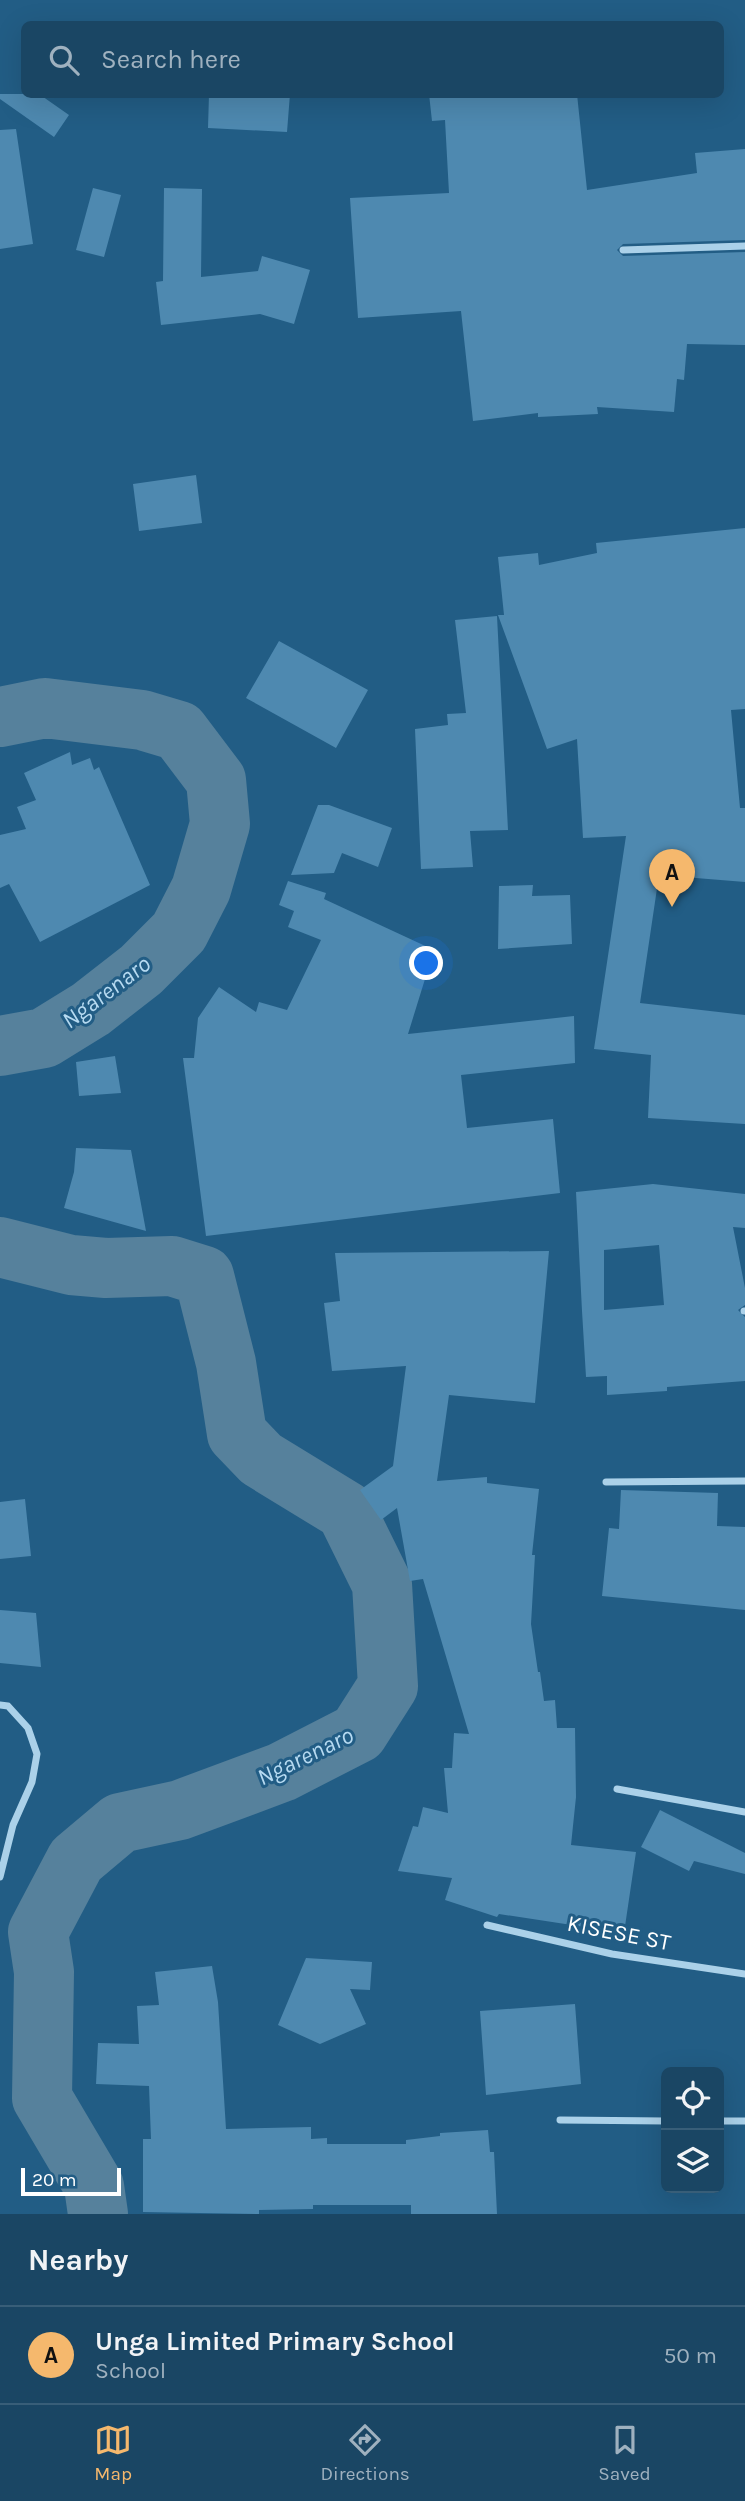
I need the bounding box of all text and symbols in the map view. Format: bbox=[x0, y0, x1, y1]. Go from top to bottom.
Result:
search box bbox=[21, 21, 724, 98]
icon: search bbox=[45, 41, 83, 79]
text: Search here bbox=[101, 44, 241, 75]
pin: A bbox=[649, 849, 695, 907]
your location bbox=[409, 946, 443, 980]
water label: Ngarenaro bbox=[56, 950, 156, 1034]
water label: Ngarenaro bbox=[252, 1721, 358, 1791]
street label: KISESE ST bbox=[565, 1910, 674, 1956]
map controls bbox=[661, 2067, 724, 2193]
button: locate bbox=[661, 2067, 724, 2130]
button: layers bbox=[661, 2130, 724, 2193]
scale bar bbox=[21, 2165, 121, 2197]
text: 20 m bbox=[32, 2169, 77, 2191]
text: Nearby bbox=[28, 2242, 128, 2278]
text: Unga Limited Primary School bbox=[95, 2326, 455, 2357]
text: A bbox=[44, 2342, 58, 2369]
text: 50 m bbox=[663, 2342, 717, 2369]
text: School bbox=[95, 2357, 166, 2384]
tab: Map bbox=[94, 2421, 132, 2485]
tab: Directions bbox=[321, 2421, 410, 2485]
tab: Saved bbox=[598, 2421, 651, 2485]

